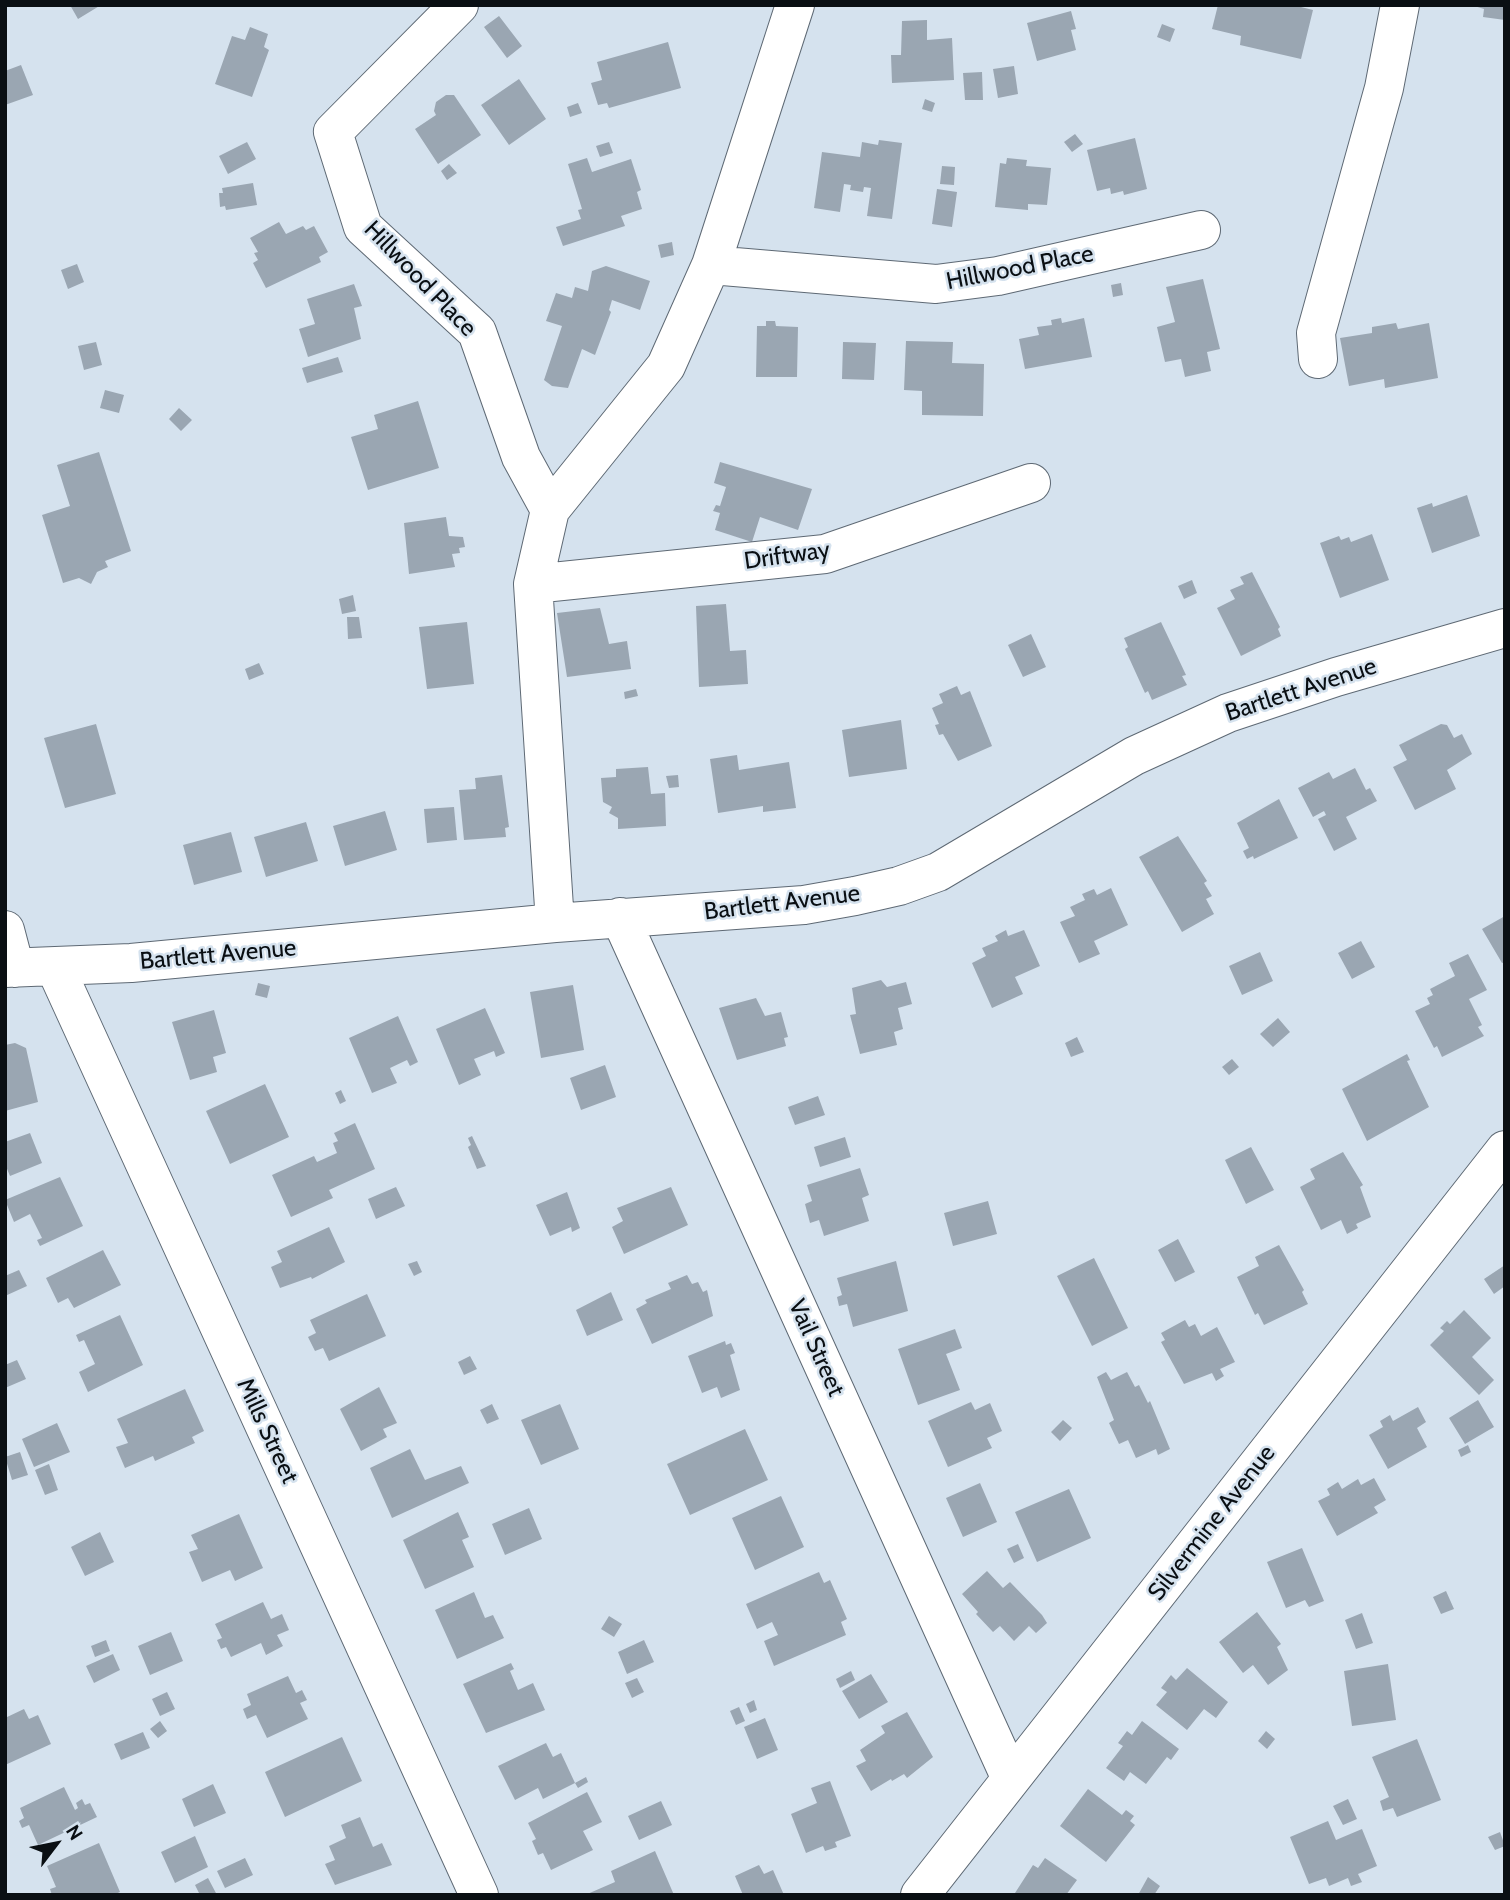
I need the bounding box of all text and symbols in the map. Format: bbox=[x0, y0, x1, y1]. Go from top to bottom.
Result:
street label: Hillwood Place bbox=[358, 215, 482, 343]
street label: Hillwood Place bbox=[944, 240, 1096, 296]
street label: Driftway bbox=[742, 536, 832, 576]
street label: Bartlett Avenue bbox=[1222, 652, 1380, 728]
street label: Bartlett Avenue bbox=[702, 879, 862, 927]
street label: Bartlett Avenue bbox=[139, 934, 297, 976]
street label: Vail Street bbox=[782, 1295, 850, 1401]
street label: Mills Street bbox=[230, 1374, 304, 1488]
street label: Silvermine Avenue bbox=[1142, 1440, 1282, 1606]
north arrow bbox=[21, 1809, 91, 1879]
text: N bbox=[61, 1821, 88, 1844]

